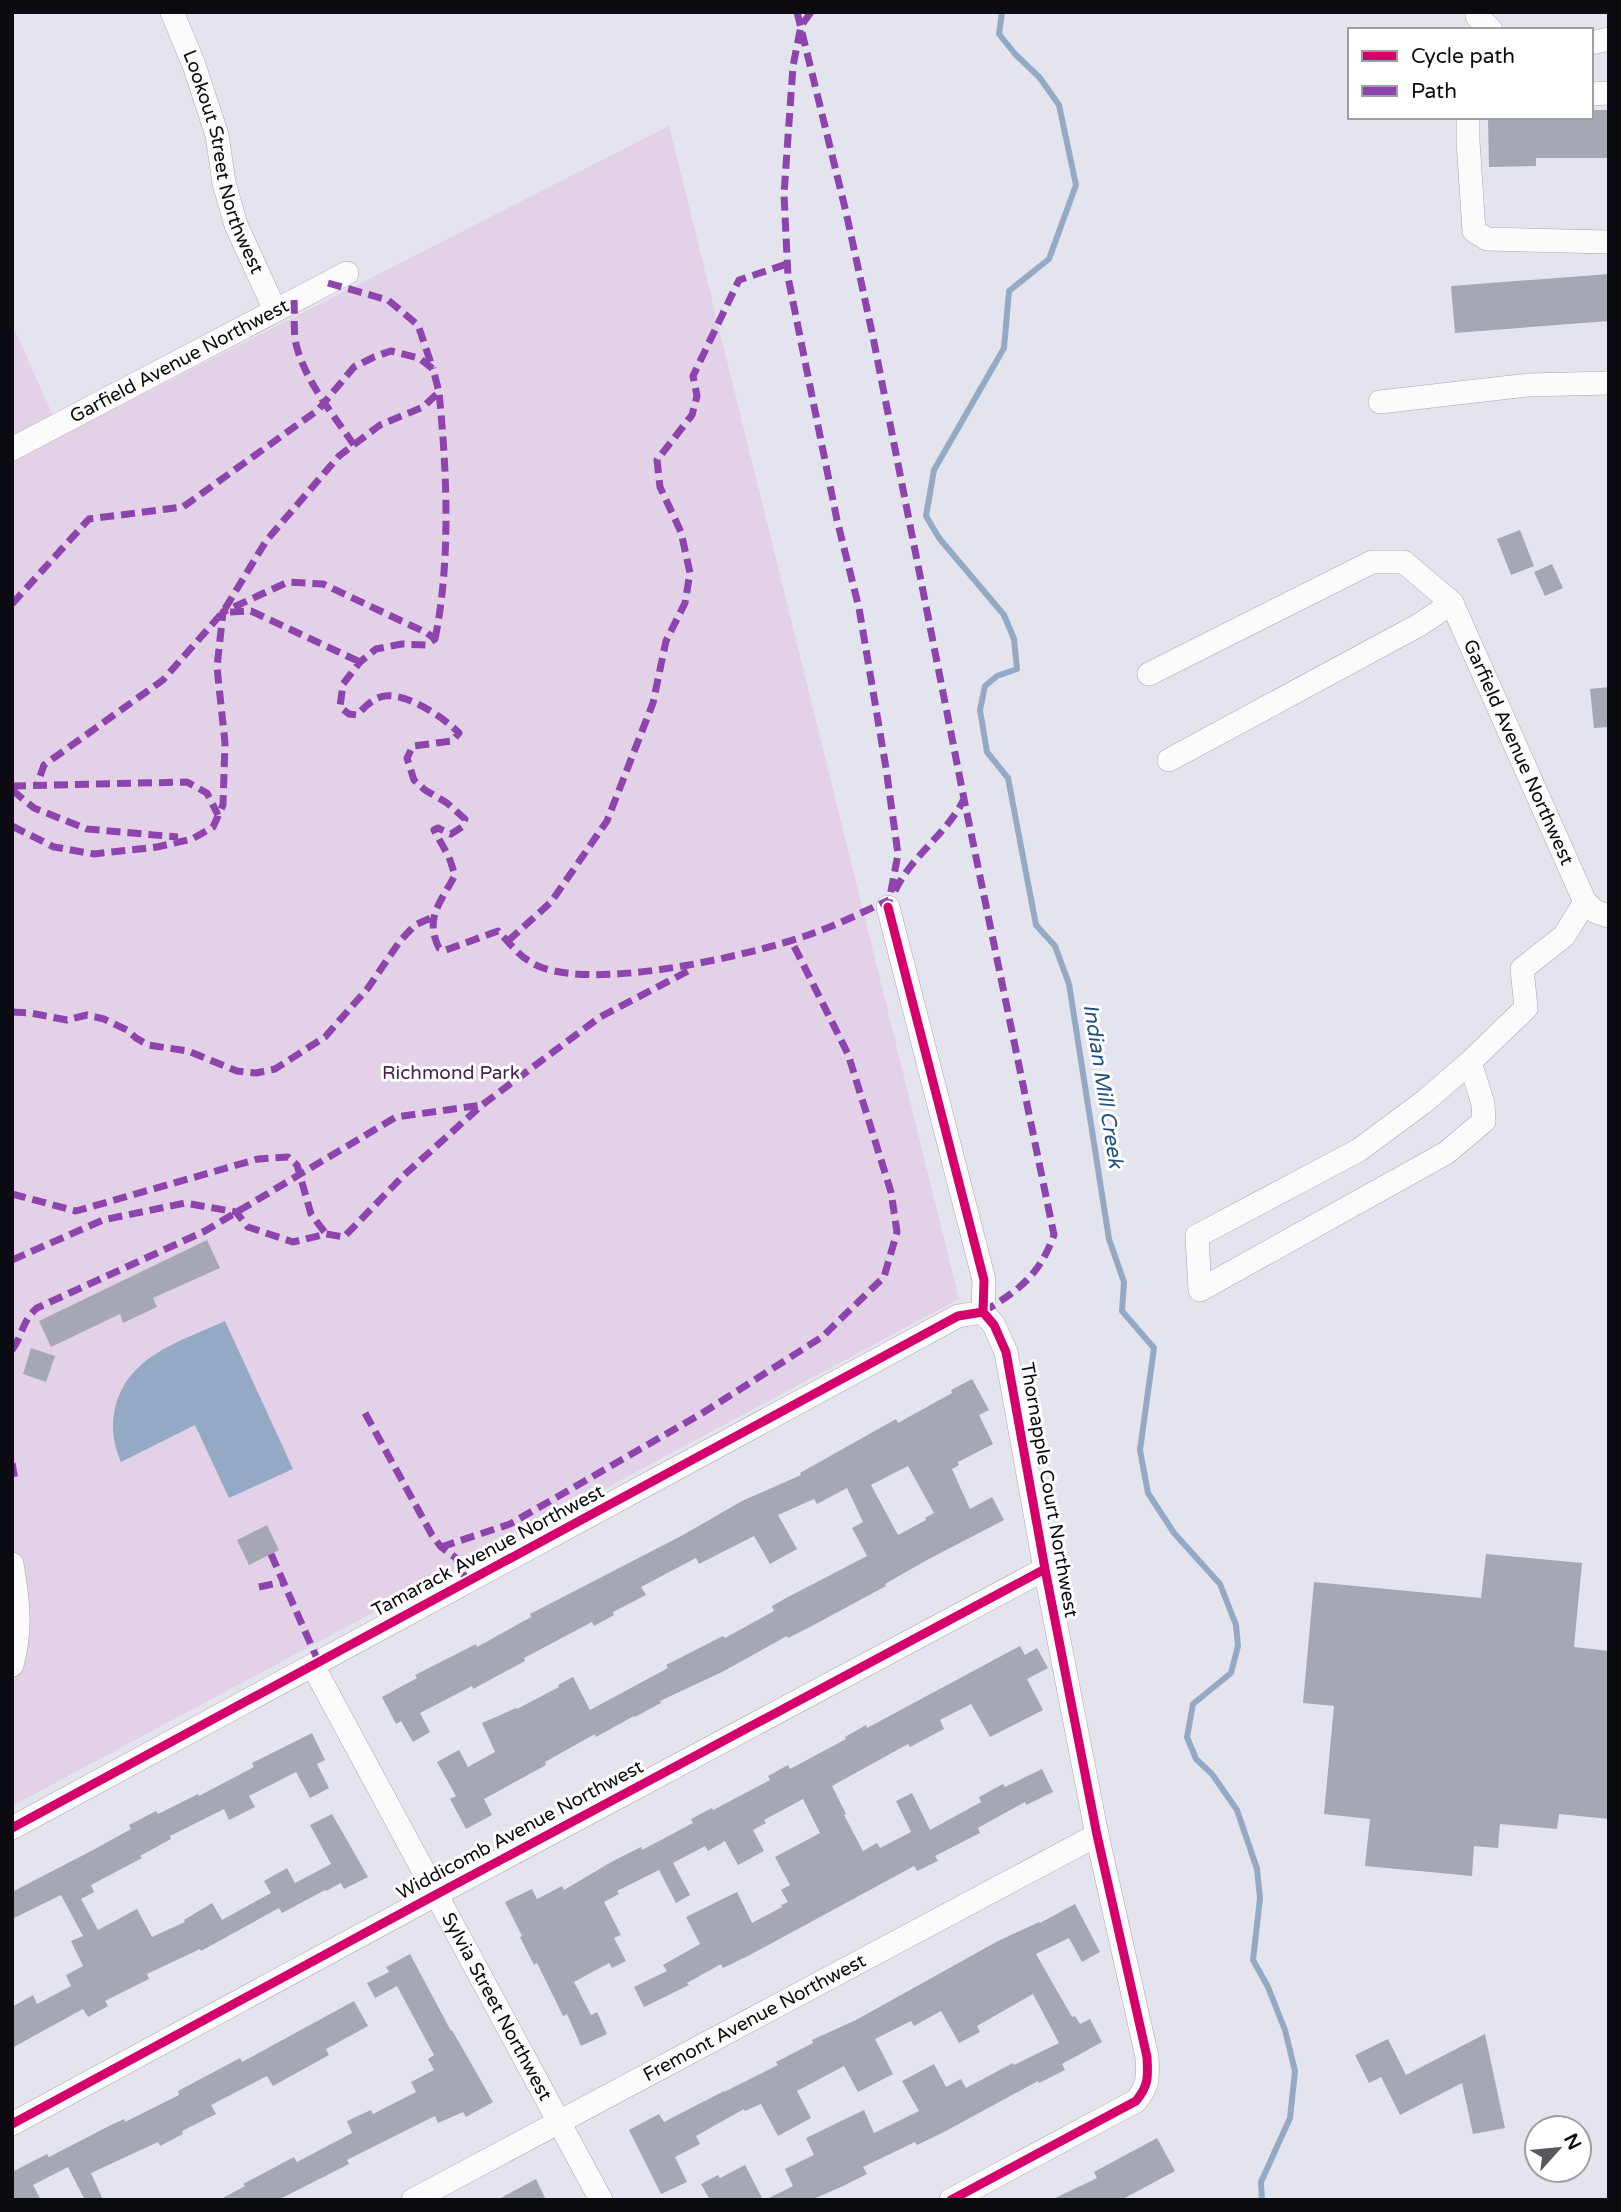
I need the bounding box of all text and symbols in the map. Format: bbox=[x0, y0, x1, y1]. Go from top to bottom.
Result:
legend bbox=[1348, 28, 1593, 119]
text: Cycle path bbox=[1411, 44, 1515, 69]
street label: Lookout Street Northwest bbox=[178, 47, 268, 277]
text: Path bbox=[1411, 79, 1457, 104]
street label: Garfield Avenue Northwest bbox=[66, 295, 293, 428]
street label: Garfield Avenue Northwest bbox=[1459, 636, 1578, 868]
water label: Indian Mill Creek bbox=[1078, 1002, 1129, 1171]
park label: Richmond Park bbox=[382, 1062, 520, 1084]
street label: Thornapple Court Northwest bbox=[1016, 1361, 1082, 1619]
street label: Tamarack Avenue Northwest bbox=[368, 1480, 608, 1622]
street label: Widdicomb Avenue Northwest bbox=[393, 1756, 647, 1904]
street label: Sylvia Street Northwest bbox=[437, 1909, 556, 2104]
street label: Fremont Avenue Northwest bbox=[639, 1950, 869, 2086]
north arrow bbox=[1523, 2114, 1593, 2184]
text: N bbox=[1559, 2130, 1586, 2154]

